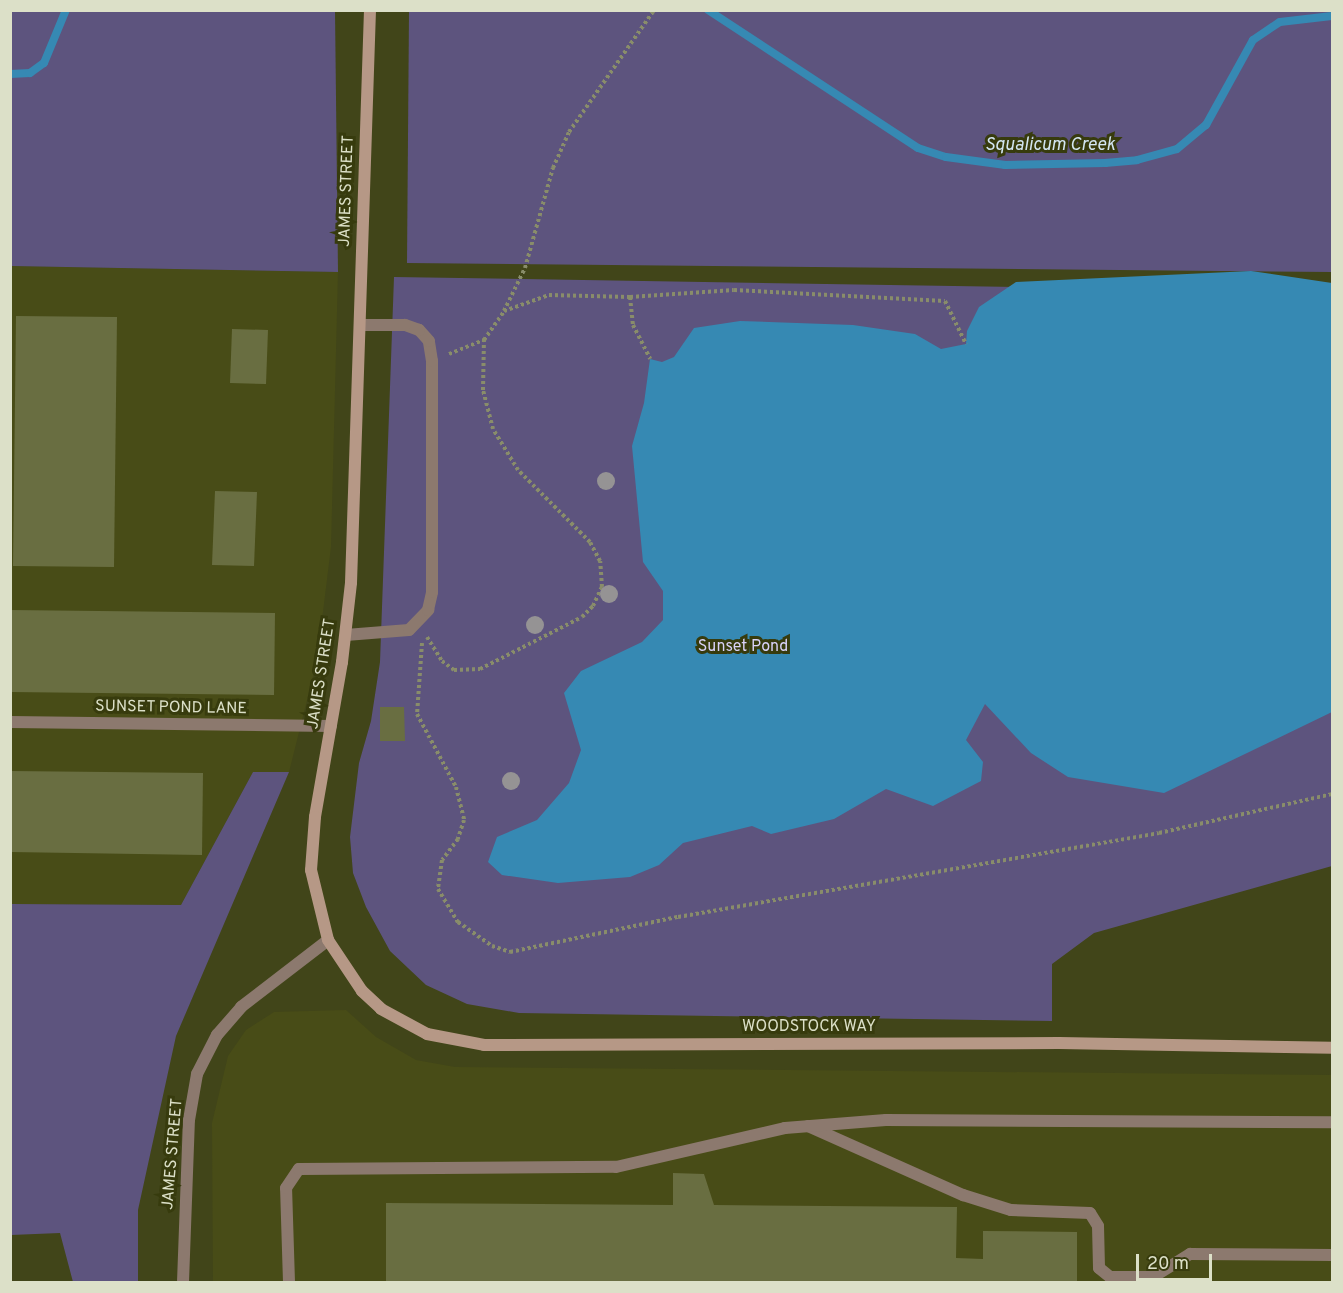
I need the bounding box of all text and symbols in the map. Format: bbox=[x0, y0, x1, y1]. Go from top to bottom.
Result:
street label: JAMES STREET bbox=[335, 135, 359, 247]
water label: Squalicum Creek bbox=[985, 135, 1115, 157]
street label: JAMES STREET bbox=[304, 617, 340, 731]
park label: Sunset Pond bbox=[698, 637, 788, 657]
street label: SUNSET POND LANE bbox=[95, 697, 247, 719]
street label: WOODSTOCK WAY bbox=[742, 1017, 876, 1037]
street label: JAMES STREET bbox=[159, 1097, 187, 1211]
scale bar bbox=[1139, 1242, 1216, 1280]
text: 20 m bbox=[1147, 1253, 1189, 1276]

